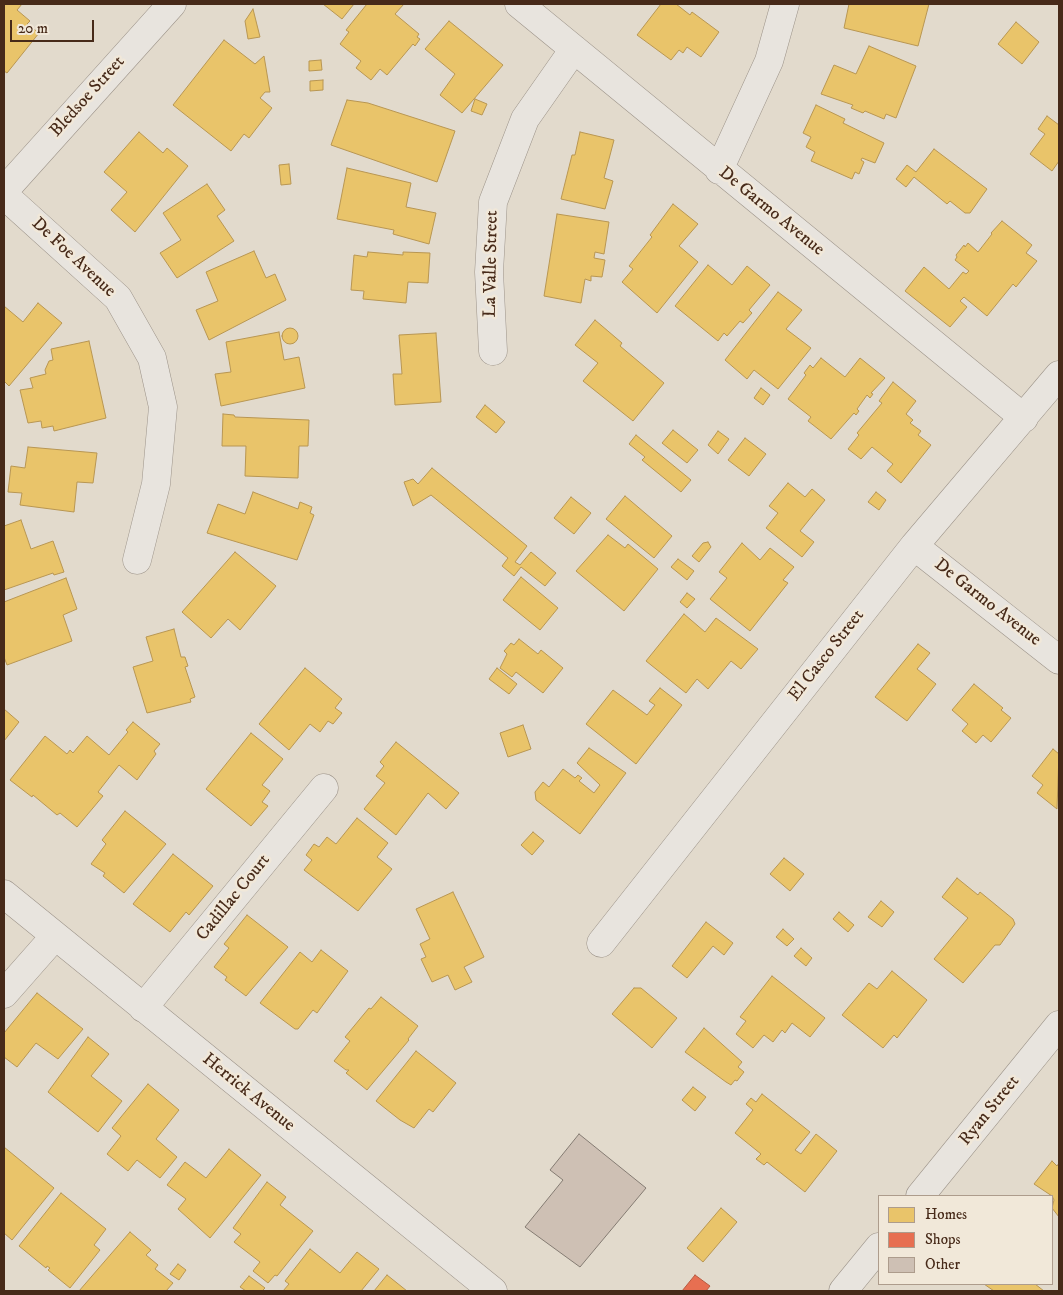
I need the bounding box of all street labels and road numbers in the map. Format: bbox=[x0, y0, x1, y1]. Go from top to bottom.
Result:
street label: Bledsoe Street bbox=[46, 52, 130, 142]
street label: De Garmo Avenue bbox=[714, 163, 828, 261]
street label: La Valle Street bbox=[480, 210, 504, 318]
street label: De Foe Avenue bbox=[26, 214, 120, 302]
street label: De Garmo Avenue bbox=[929, 555, 1045, 651]
street label: El Casco Street bbox=[784, 606, 870, 706]
street label: Cadillac Court bbox=[193, 850, 275, 946]
street label: Herrick Avenue bbox=[197, 1049, 299, 1137]
street label: Ryan Street bbox=[955, 1072, 1025, 1150]

